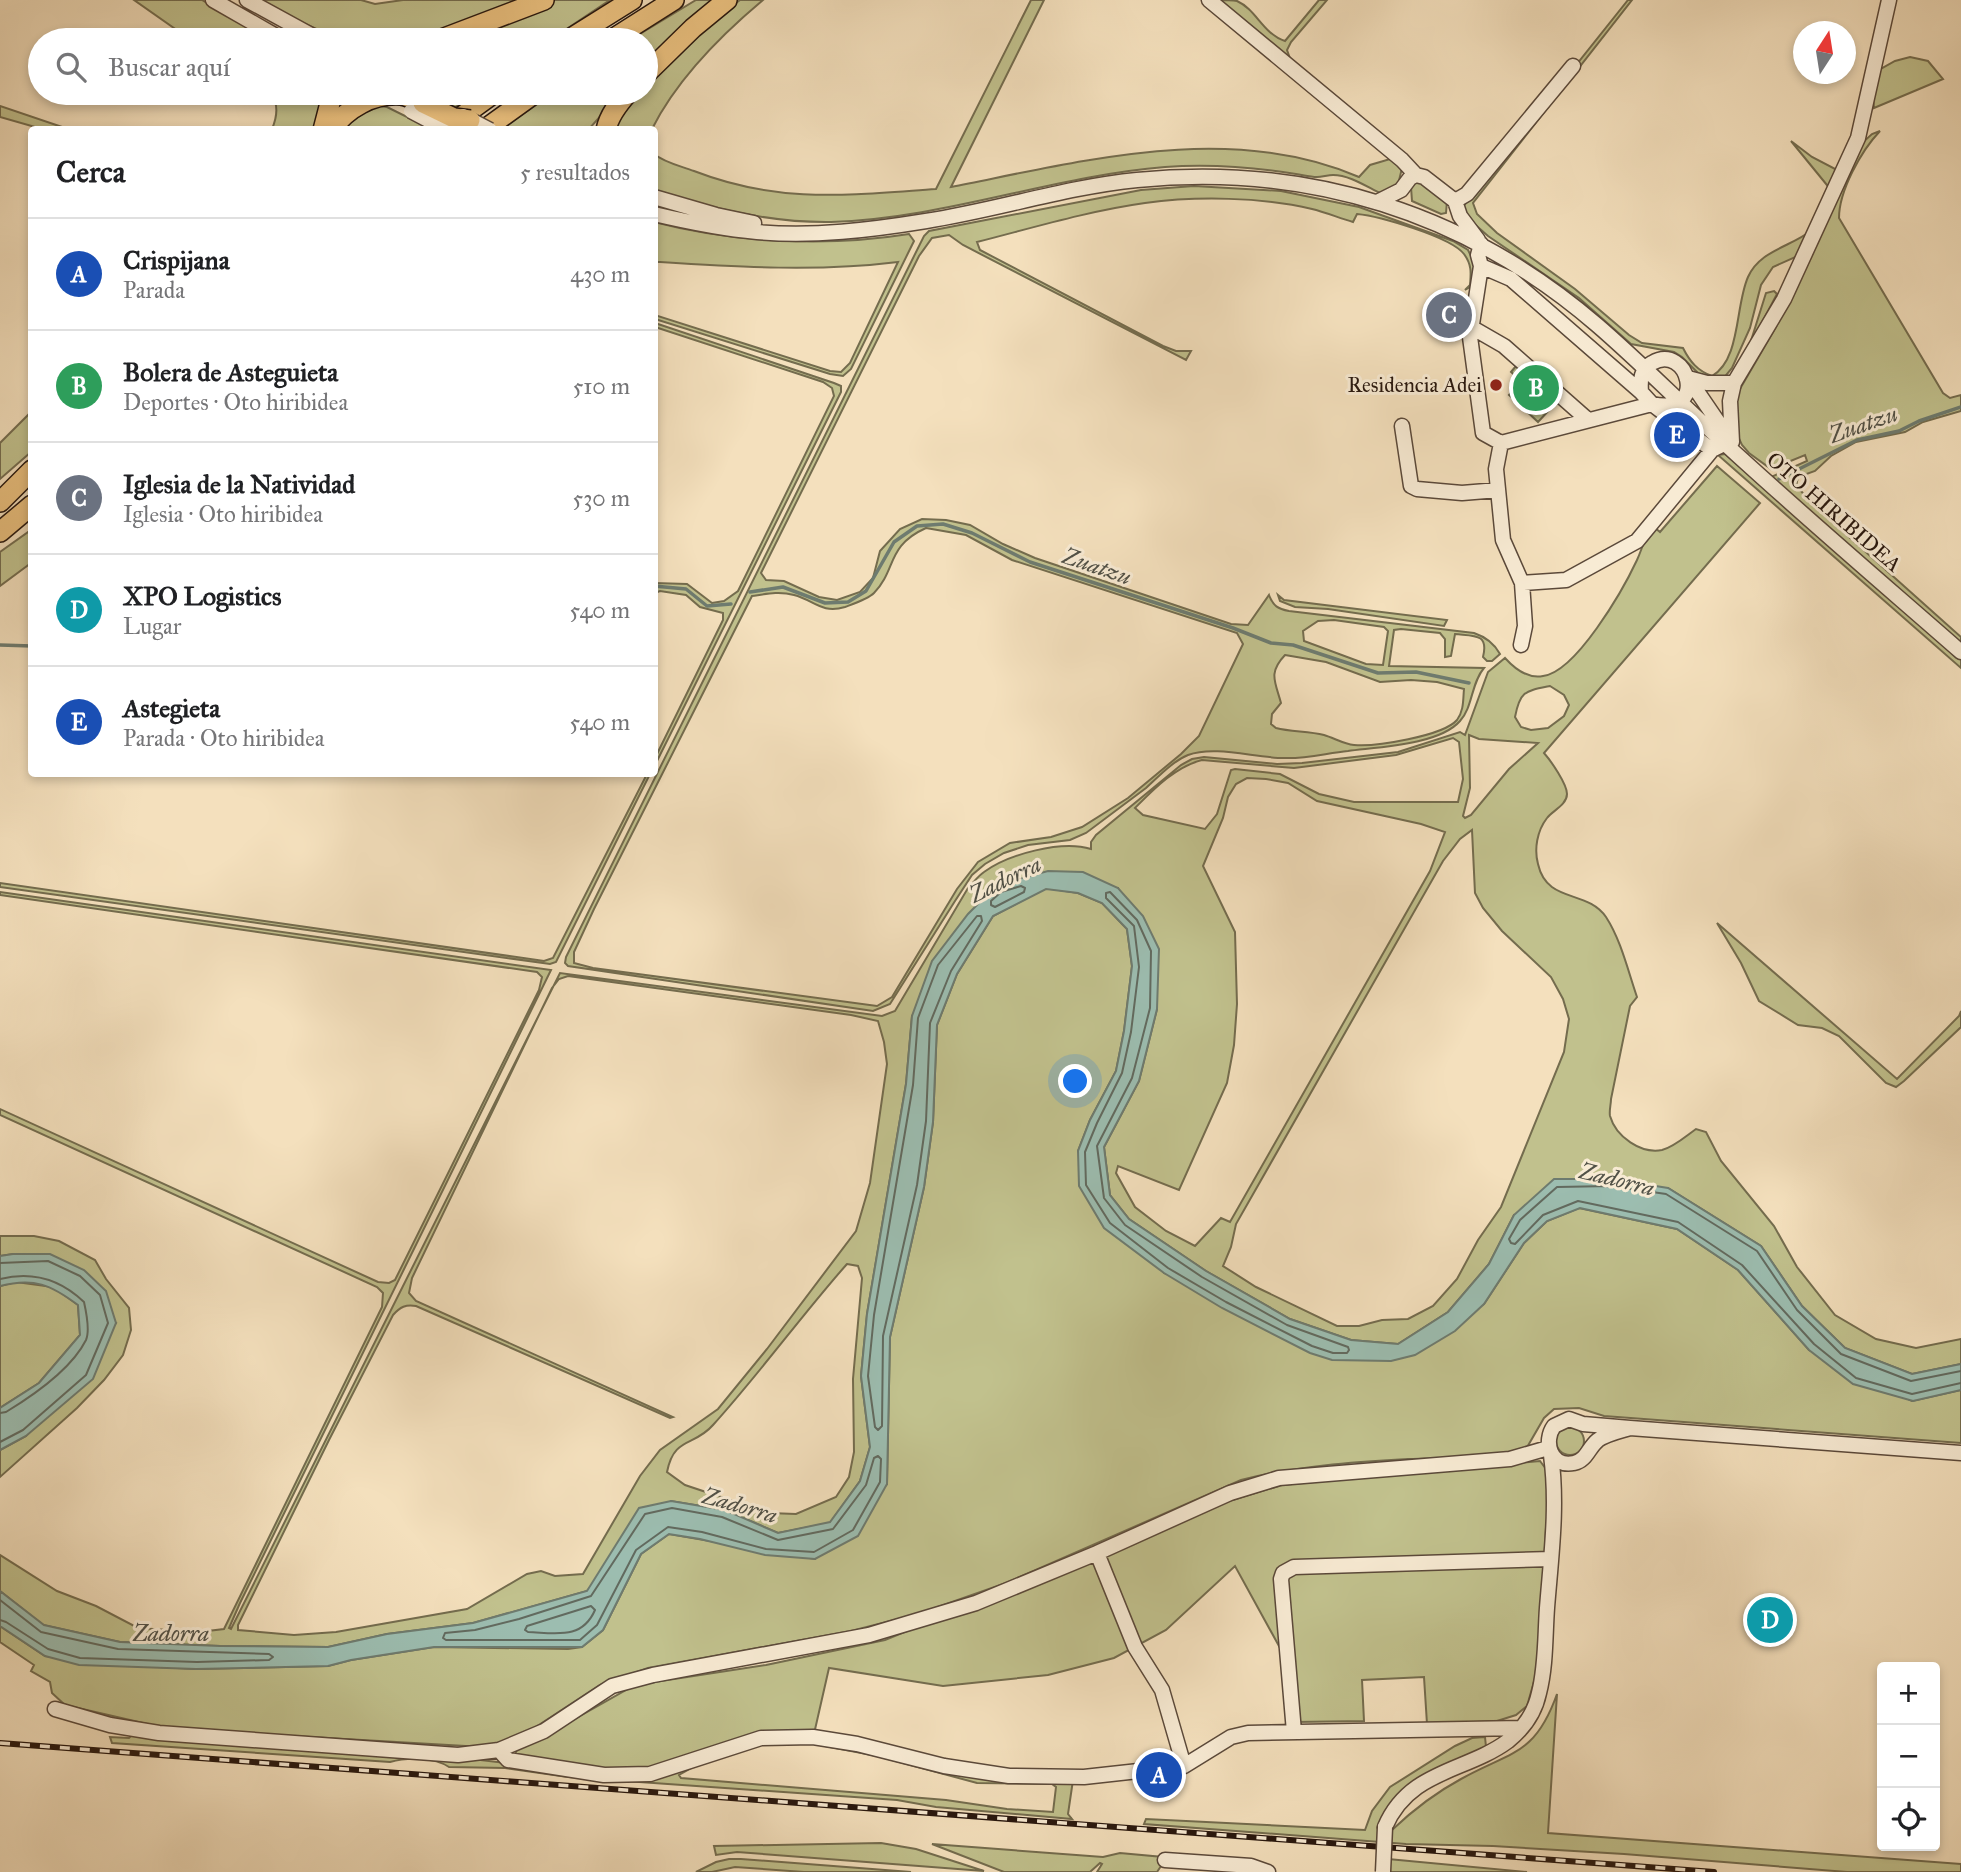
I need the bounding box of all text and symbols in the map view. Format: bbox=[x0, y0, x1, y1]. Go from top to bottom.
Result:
north arrow bbox=[1793, 21, 1856, 84]
search box bbox=[28, 28, 658, 105]
icon: search bbox=[52, 48, 90, 86]
text: Buscar aquí bbox=[108, 51, 230, 83]
text: Cerca bbox=[56, 154, 125, 190]
text: 5 resultados bbox=[520, 158, 630, 186]
text: Crispijana bbox=[123, 244, 230, 276]
text: A bbox=[71, 260, 87, 288]
text: 430 m bbox=[570, 260, 630, 288]
text: Parada bbox=[123, 276, 185, 304]
pin: C bbox=[1426, 289, 1472, 341]
text: Bolera de Asteguieta bbox=[123, 356, 338, 388]
pin: B bbox=[1513, 362, 1559, 414]
text: B bbox=[71, 372, 87, 400]
text: 510 m bbox=[573, 372, 630, 400]
place label: Residencia Adei bbox=[1347, 372, 1482, 398]
marker: Residencia Adei bbox=[1488, 377, 1504, 393]
text: Deportes · Oto hiribidea bbox=[123, 388, 348, 416]
water label: Zuatzu bbox=[1824, 399, 1901, 449]
pin: E bbox=[1654, 409, 1700, 461]
street label: OTO HIRIBIDEA bbox=[1761, 446, 1907, 578]
text: Iglesia de la Natividad bbox=[123, 468, 355, 500]
text: C bbox=[71, 484, 87, 512]
text: 530 m bbox=[572, 484, 630, 512]
text: Iglesia · Oto hiribidea bbox=[123, 500, 323, 528]
water label: Zuatzu bbox=[1058, 541, 1135, 591]
text: XPO Logistics bbox=[123, 580, 281, 612]
text: D bbox=[70, 596, 88, 624]
text: 540 m bbox=[569, 596, 630, 624]
text: Lugar bbox=[123, 612, 181, 640]
text: Astegieta bbox=[123, 692, 220, 724]
text: E bbox=[71, 708, 87, 736]
text: 540 m bbox=[569, 708, 630, 736]
text: Parada · Oto hiribidea bbox=[123, 724, 325, 752]
water label: Zadorra bbox=[964, 850, 1046, 909]
your location bbox=[1058, 1064, 1092, 1098]
water label: Zadorra bbox=[1576, 1156, 1658, 1202]
water label: Zadorra bbox=[698, 1481, 781, 1529]
pin: D bbox=[1747, 1594, 1793, 1646]
water label: Zadorra bbox=[132, 1619, 209, 1647]
map controls bbox=[1877, 1662, 1940, 1851]
button: + bbox=[1877, 1662, 1940, 1725]
button: − bbox=[1877, 1725, 1940, 1788]
pin: A bbox=[1136, 1749, 1182, 1801]
button: locate bbox=[1877, 1788, 1940, 1851]

